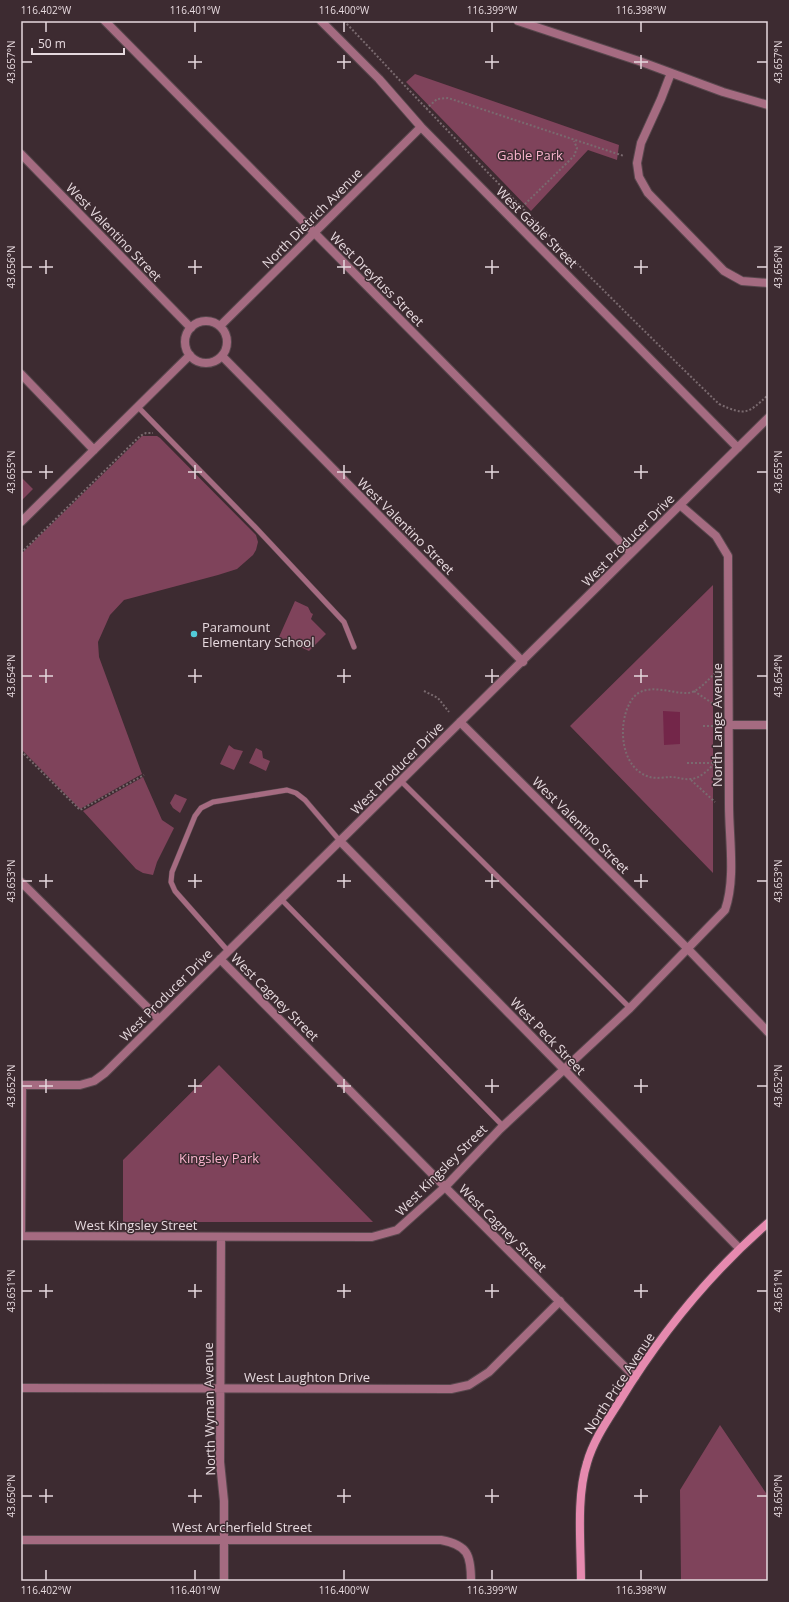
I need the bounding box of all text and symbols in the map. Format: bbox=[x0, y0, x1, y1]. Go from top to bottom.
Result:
text: 116.402°W bbox=[21, 3, 72, 17]
text: 116.401°W bbox=[170, 3, 221, 17]
text: 116.400°W bbox=[319, 3, 370, 17]
text: 116.399°W bbox=[467, 3, 518, 17]
text: 116.398°W bbox=[616, 3, 667, 17]
scale bar bbox=[32, 30, 124, 56]
text: 50 m bbox=[38, 35, 66, 52]
text: 43.657°N bbox=[4, 40, 18, 84]
text: 43.657°N bbox=[771, 40, 785, 84]
park label: Gable Park bbox=[497, 146, 563, 164]
street label: North Dietrich Avenue bbox=[258, 164, 366, 272]
street label: West Valentino Street bbox=[62, 179, 166, 285]
street label: West Gable Street bbox=[492, 182, 582, 272]
street label: West Dreyfuss Street bbox=[326, 228, 428, 330]
text: 43.656°N bbox=[4, 245, 18, 289]
text: 43.656°N bbox=[771, 245, 785, 289]
text: 43.655°N bbox=[4, 450, 18, 494]
text: 43.655°N bbox=[771, 450, 785, 494]
street label: West Valentino Street bbox=[354, 474, 459, 579]
street label: West Producer Drive bbox=[578, 490, 678, 590]
place label: Paramount Elementary School bbox=[202, 618, 314, 651]
marker: Paramount Elementary School bbox=[189, 629, 199, 639]
text: 43.654°N bbox=[4, 654, 18, 698]
text: 43.654°N bbox=[771, 654, 785, 698]
street label: North Lange Avenue bbox=[708, 663, 726, 787]
street label: West Producer Drive bbox=[347, 718, 447, 818]
street label: West Valentino Street bbox=[529, 773, 634, 878]
text: 43.653°N bbox=[4, 859, 18, 903]
text: 43.653°N bbox=[771, 859, 785, 903]
street label: West Producer Drive bbox=[116, 945, 216, 1045]
street label: West Cagney Street bbox=[227, 949, 323, 1045]
street label: West Peck Street bbox=[506, 993, 590, 1079]
text: 43.652°N bbox=[4, 1064, 18, 1108]
text: 43.652°N bbox=[771, 1064, 785, 1108]
street label: West Kingsley Street bbox=[391, 1120, 491, 1220]
park label: Kingsley Park bbox=[179, 1149, 259, 1167]
street label: West Cagney Street bbox=[455, 1180, 551, 1276]
street label: West Kingsley Street bbox=[75, 1216, 198, 1234]
text: 43.651°N bbox=[4, 1269, 18, 1313]
text: 43.651°N bbox=[771, 1269, 785, 1313]
street label: North Price Avenue bbox=[579, 1329, 659, 1437]
street label: North Wyman Avenue bbox=[199, 1342, 219, 1476]
street label: West Laughton Drive bbox=[244, 1368, 370, 1386]
text: 43.650°N bbox=[4, 1474, 18, 1518]
text: 43.650°N bbox=[771, 1474, 785, 1518]
street label: West Archerfield Street bbox=[172, 1518, 312, 1536]
text: 116.402°W bbox=[21, 1583, 72, 1597]
text: 116.401°W bbox=[170, 1583, 221, 1597]
text: 116.400°W bbox=[319, 1583, 370, 1597]
text: 116.399°W bbox=[467, 1583, 518, 1597]
text: 116.398°W bbox=[616, 1583, 667, 1597]

